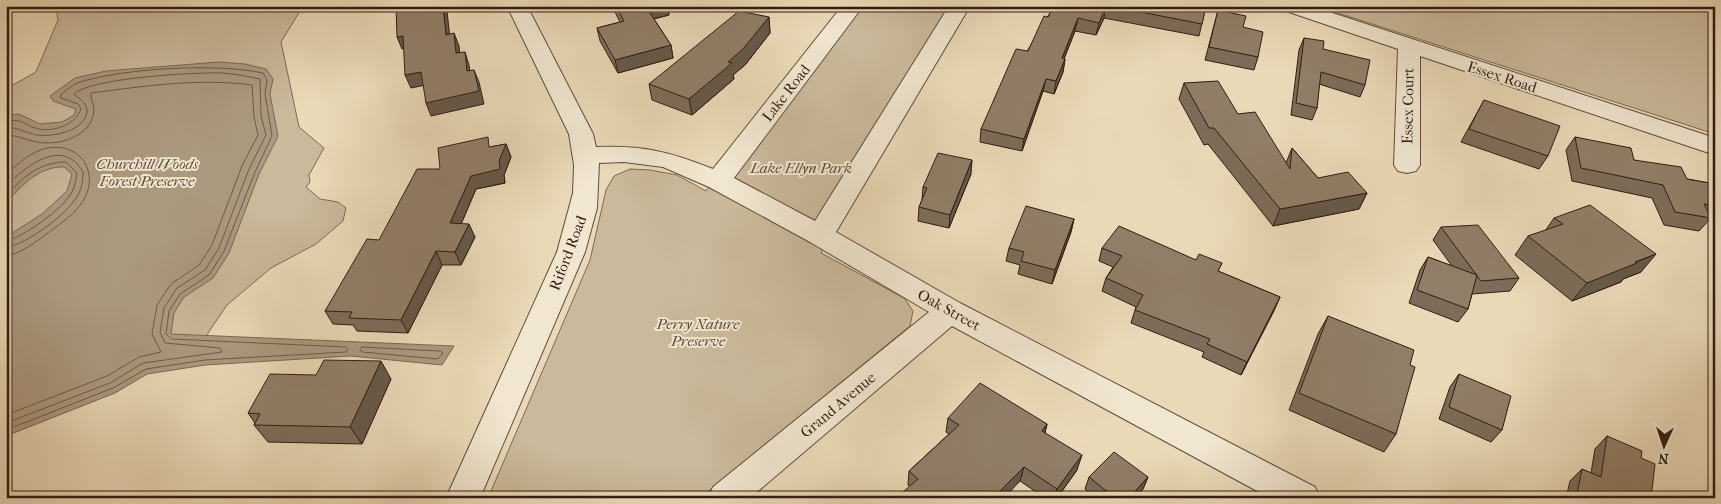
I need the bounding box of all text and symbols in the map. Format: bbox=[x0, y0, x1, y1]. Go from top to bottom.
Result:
street label: Essex Road bbox=[1465, 57, 1540, 97]
street label: Lake Road bbox=[758, 60, 814, 125]
street label: Essex Court bbox=[1398, 67, 1418, 144]
park label: Churchill Woods Forest Preserve bbox=[96, 155, 198, 190]
park label: Lake Ellyn Park bbox=[749, 159, 852, 177]
street label: Riford Road bbox=[546, 212, 591, 293]
street label: Oak Street bbox=[914, 285, 984, 335]
park label: Perry Nature Preserve bbox=[656, 315, 740, 350]
street label: Grand Avenue bbox=[797, 368, 880, 442]
north arrow bbox=[1638, 422, 1688, 472]
text: N bbox=[1657, 450, 1669, 467]

